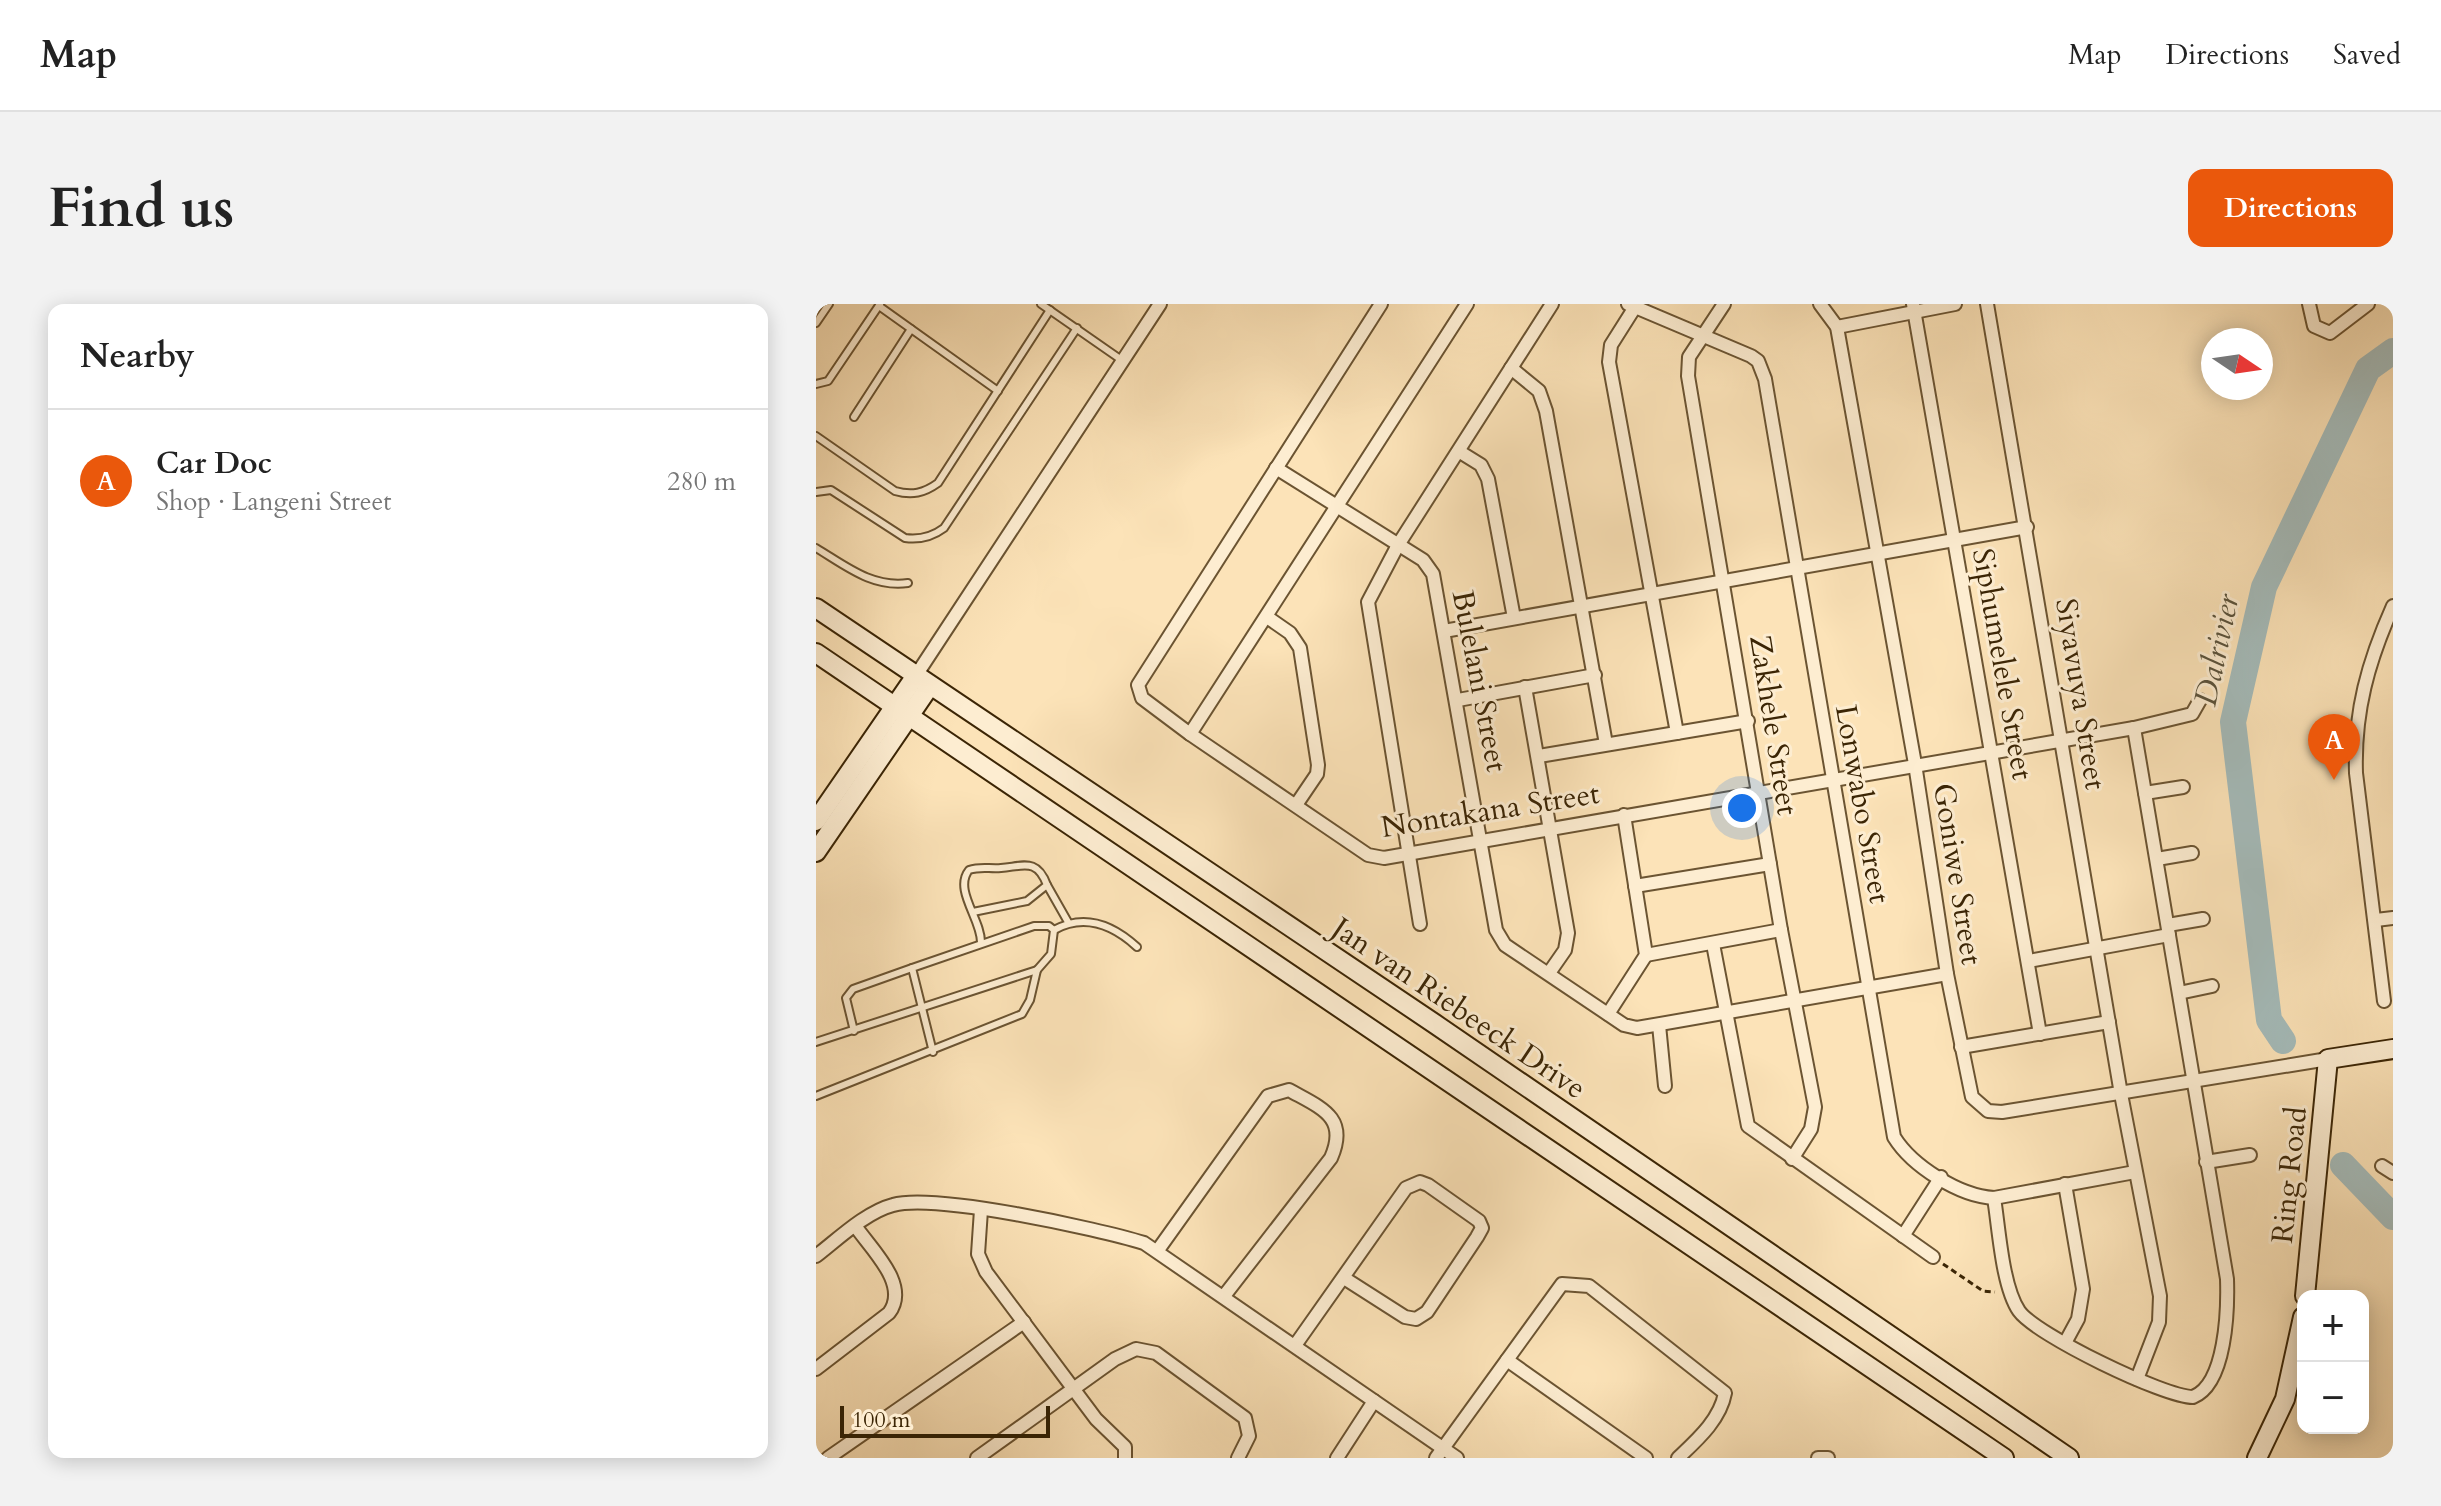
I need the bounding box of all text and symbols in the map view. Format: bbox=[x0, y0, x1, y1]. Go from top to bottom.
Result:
text: Map bbox=[40, 29, 117, 81]
text: Map bbox=[2068, 36, 2122, 74]
text: Directions bbox=[2166, 36, 2289, 74]
text: Saved bbox=[2333, 36, 2401, 74]
button: Directions bbox=[2188, 169, 2393, 247]
text: Find us bbox=[48, 171, 234, 246]
north arrow bbox=[2201, 328, 2273, 400]
text: Nearby bbox=[80, 333, 195, 379]
text: Car Doc bbox=[156, 443, 272, 484]
text: A bbox=[96, 464, 116, 499]
text: 280 m bbox=[667, 464, 736, 499]
text: Shop · Langeni Street bbox=[156, 484, 392, 519]
street label: Siphumelele Street bbox=[1962, 545, 2043, 783]
street label: Bulelani Street bbox=[1442, 587, 1517, 776]
water label: Dalrivier bbox=[2184, 589, 2251, 710]
street label: Siyavuya Street bbox=[2045, 596, 2116, 793]
street label: Zakhele Street bbox=[1739, 632, 1808, 819]
street label: Lonwabo Street bbox=[1825, 702, 1900, 907]
pin: A bbox=[2308, 714, 2360, 780]
street label: Nontakana Street bbox=[1378, 773, 1603, 848]
street label: Goniwe Street bbox=[1923, 780, 1992, 968]
your location bbox=[1722, 788, 1762, 828]
street label: Jan van Riebeeck Drive bbox=[1320, 906, 1594, 1109]
street label: Ring Road bbox=[2262, 1105, 2317, 1245]
map controls bbox=[2297, 1290, 2369, 1434]
button: + bbox=[2297, 1290, 2369, 1362]
button: − bbox=[2297, 1362, 2369, 1434]
scale bar bbox=[840, 1402, 1050, 1438]
text: 100 m bbox=[852, 1405, 910, 1435]

